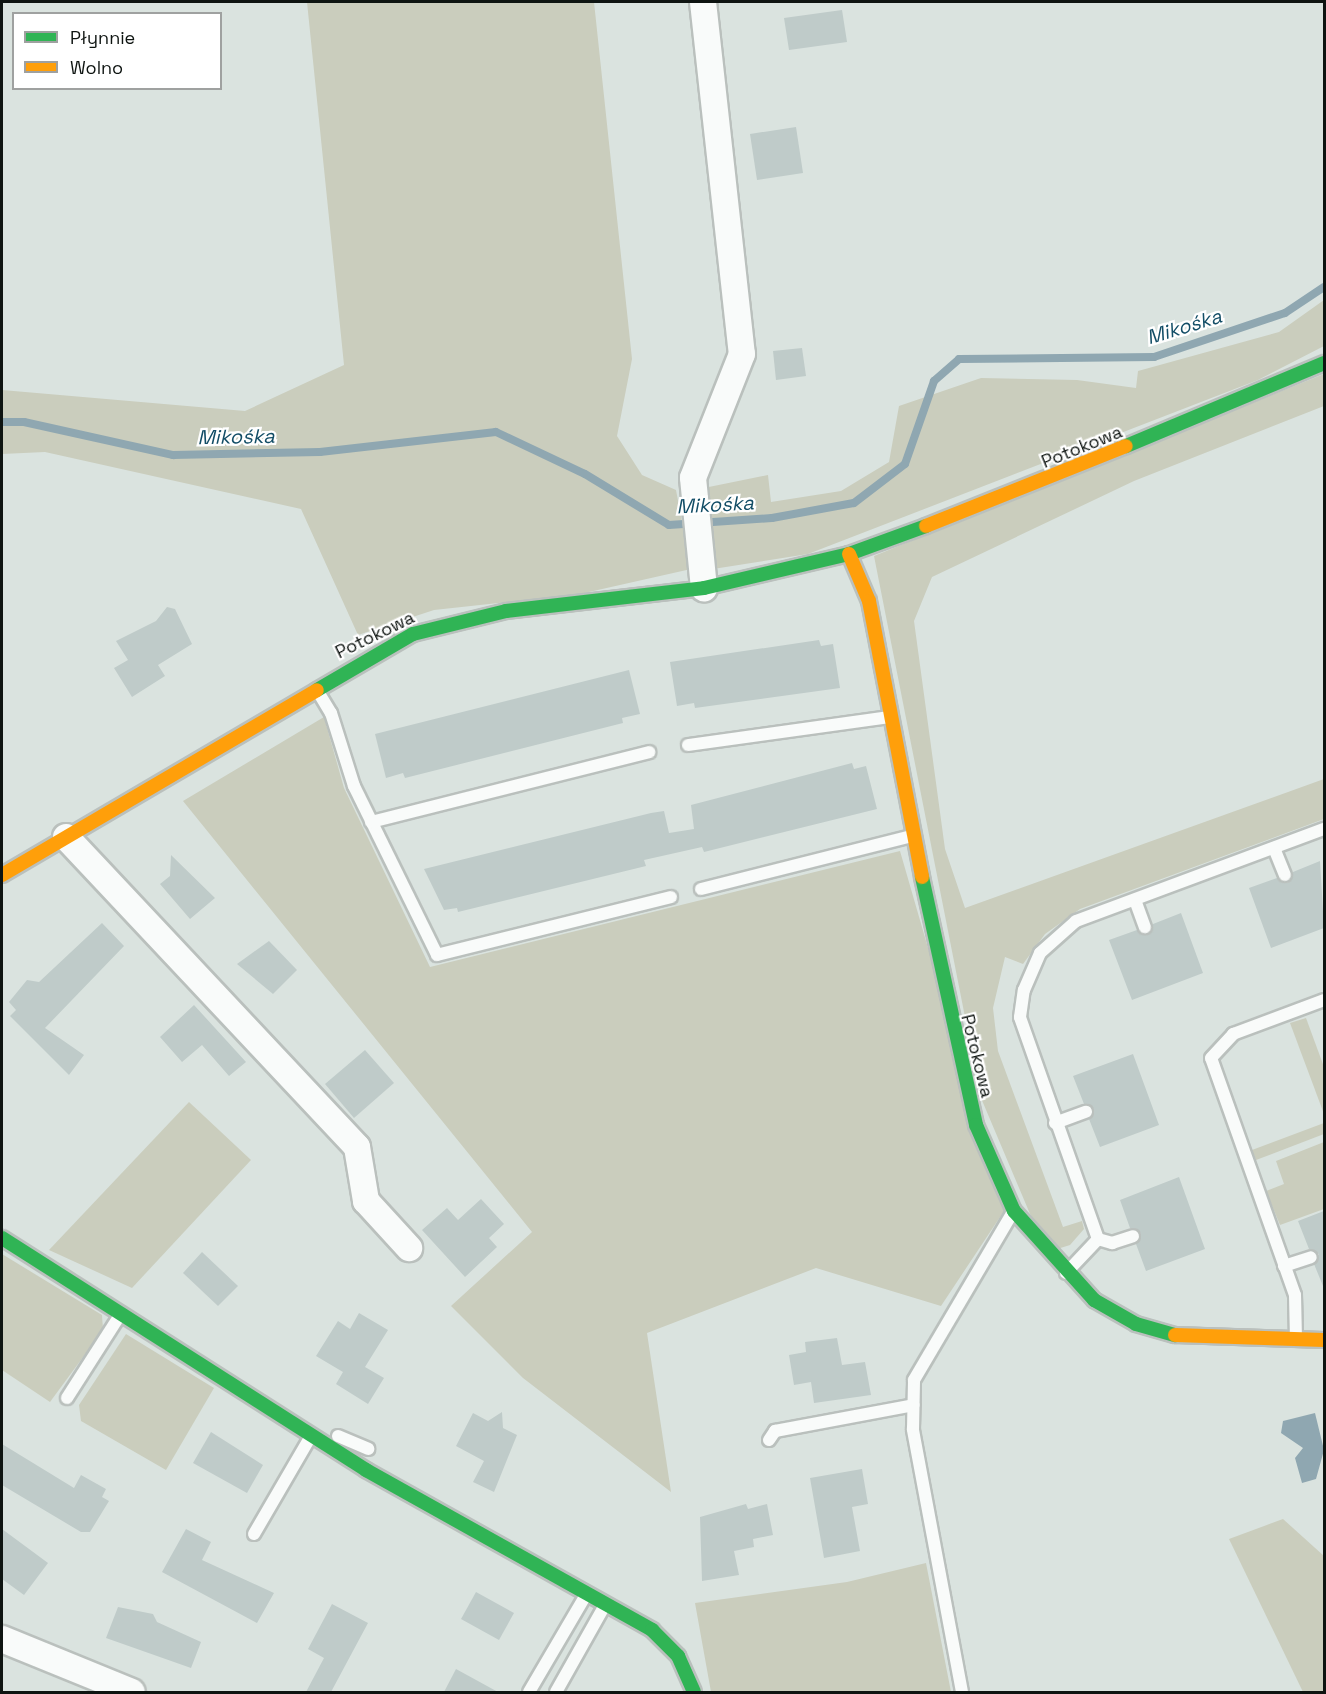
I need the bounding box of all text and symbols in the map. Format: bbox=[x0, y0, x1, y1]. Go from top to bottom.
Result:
legend bbox=[12, 12, 222, 90]
text: Płynnie bbox=[70, 26, 135, 49]
text: Wolno bbox=[70, 56, 123, 79]
water label: Mikośka bbox=[1144, 304, 1224, 350]
street label: Potokowa bbox=[1038, 421, 1126, 473]
water label: Mikośka bbox=[197, 424, 275, 450]
water label: Mikośka bbox=[676, 491, 754, 519]
street label: Potokowa bbox=[332, 607, 418, 663]
street label: Potokowa bbox=[956, 1012, 998, 1100]

